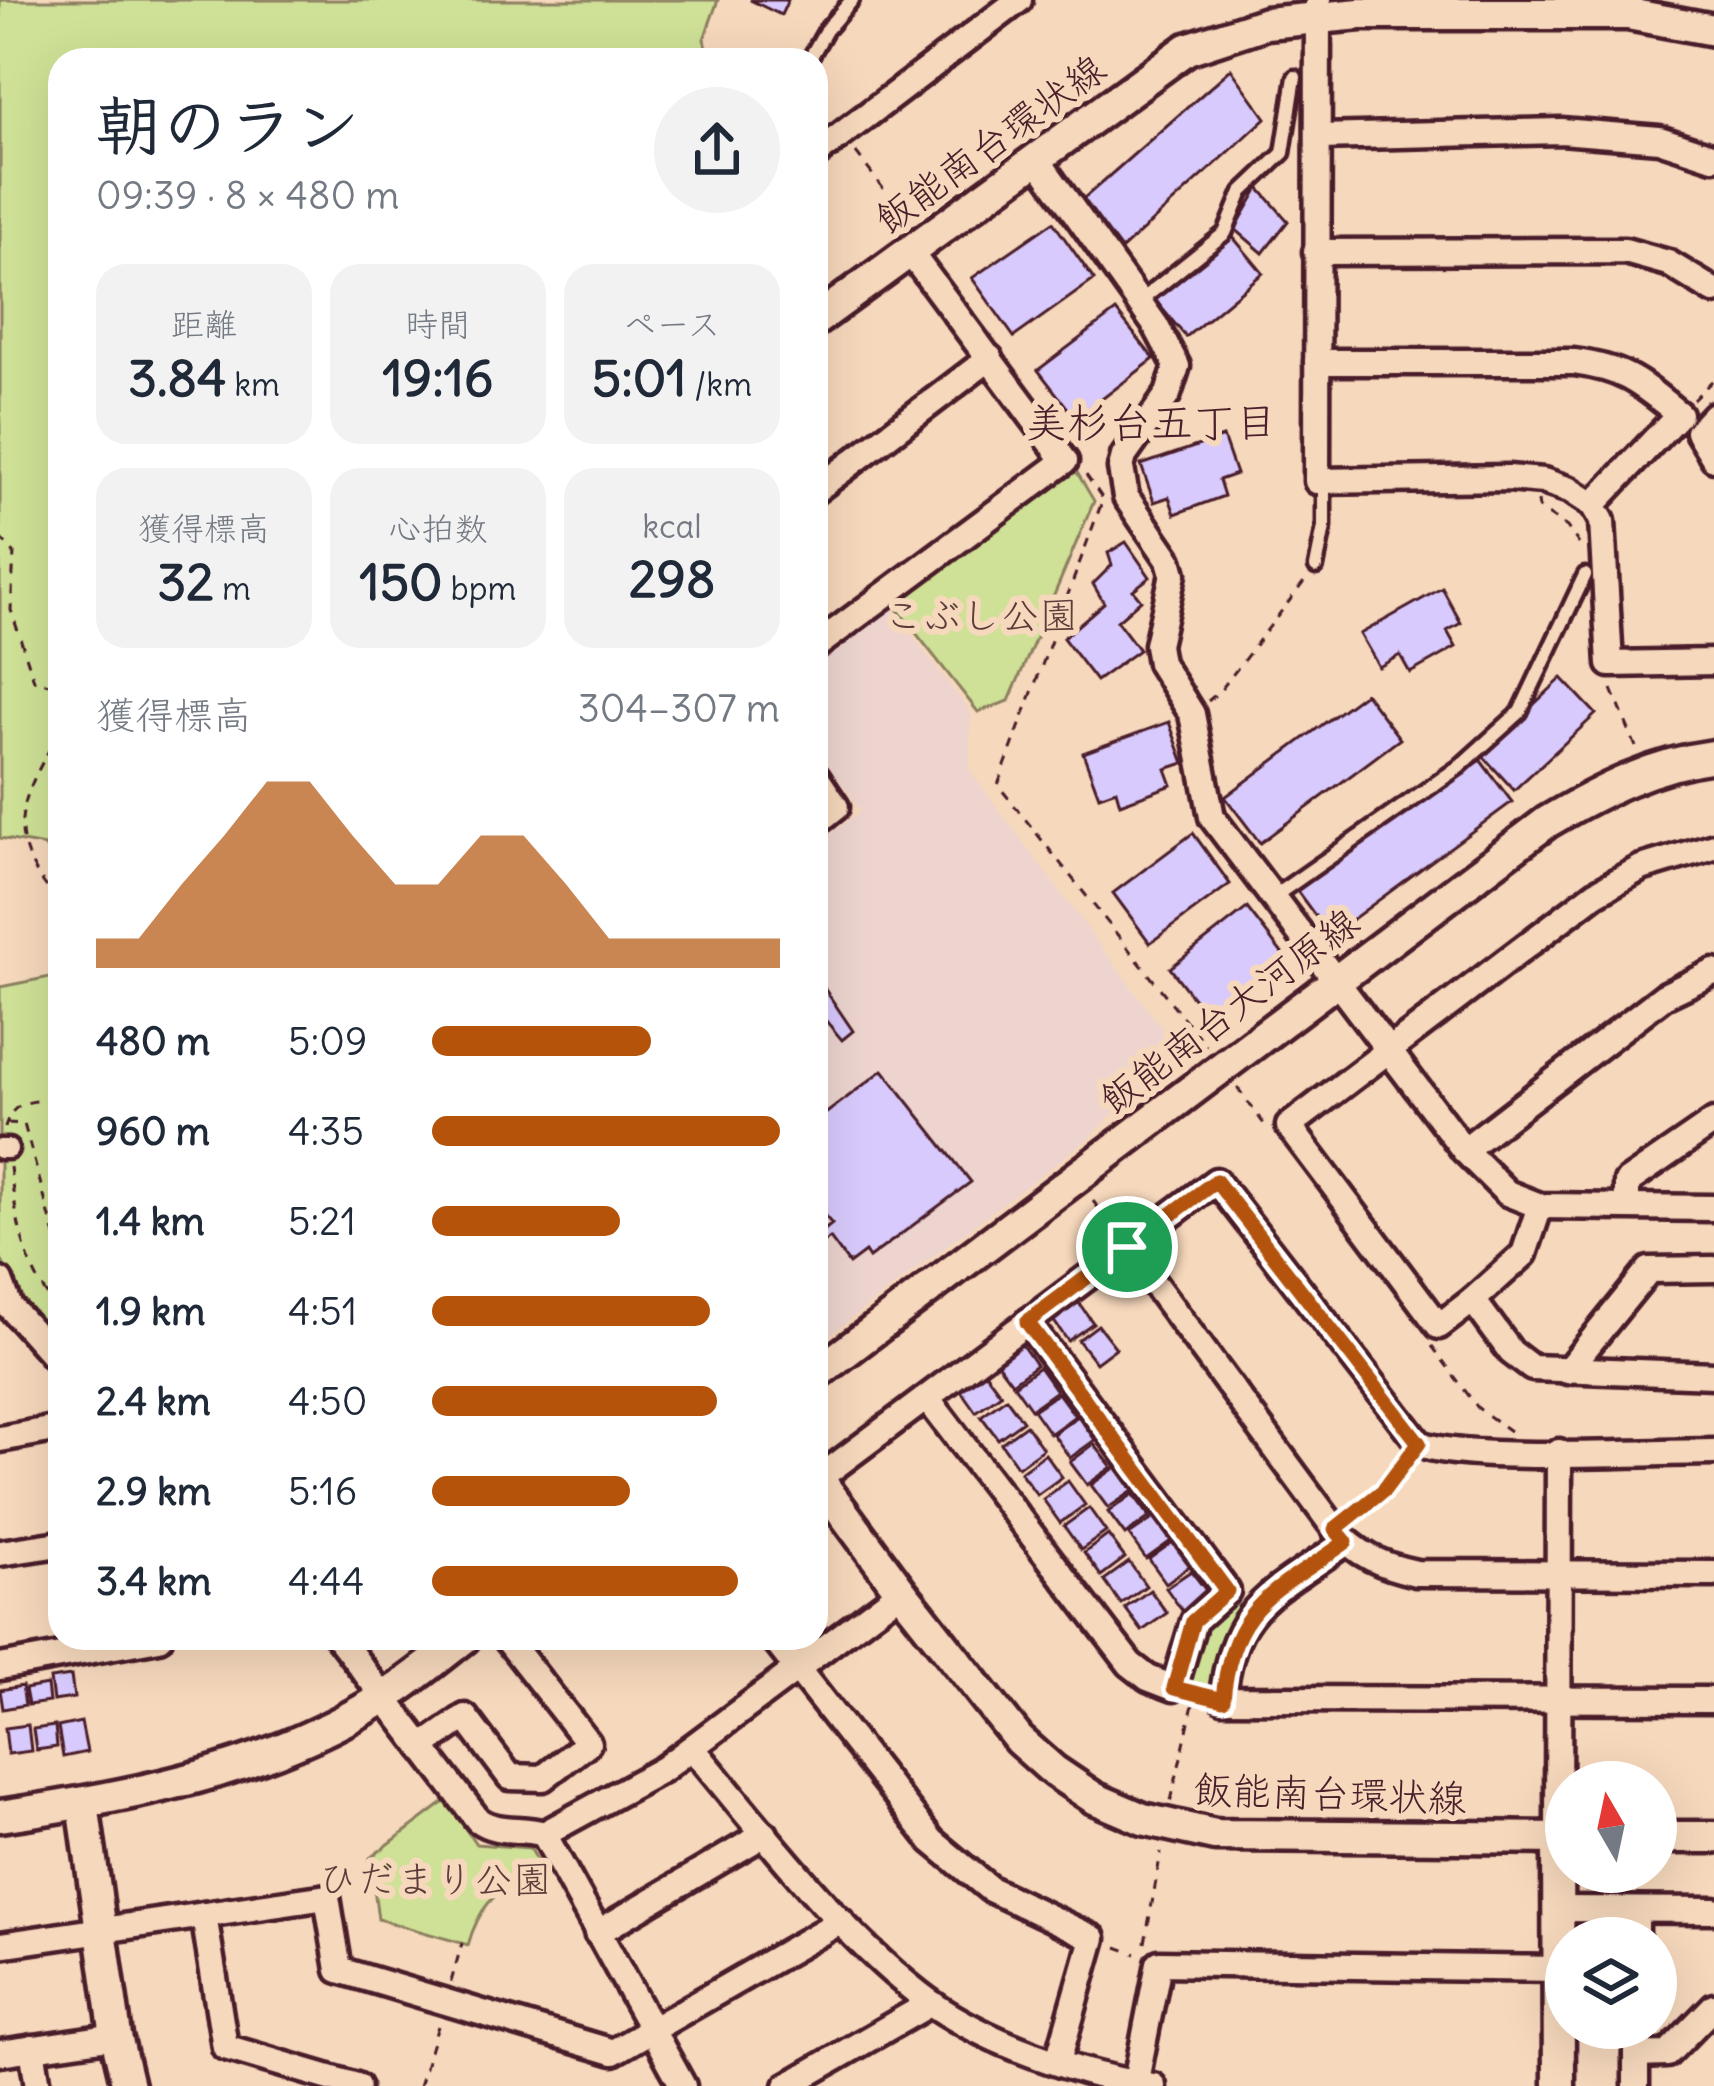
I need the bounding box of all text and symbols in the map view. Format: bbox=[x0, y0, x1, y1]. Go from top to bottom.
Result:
street label: 飯能南台環状線 bbox=[865, 44, 1115, 244]
text: 朝のラン bbox=[96, 84, 360, 167]
button: share bbox=[654, 87, 780, 213]
text: 09:39 · 8 × 480 m bbox=[96, 171, 400, 220]
text: 距離 bbox=[171, 303, 237, 345]
text: 時間 bbox=[405, 303, 471, 345]
text: ペース bbox=[623, 303, 721, 345]
text: 3.84 bbox=[128, 346, 226, 410]
text: 19:16 bbox=[383, 346, 493, 410]
text: 5:01 bbox=[592, 346, 687, 410]
text: km bbox=[226, 363, 280, 405]
text: /km bbox=[687, 363, 752, 405]
district label: 美杉台五丁目 bbox=[1025, 396, 1277, 448]
text: kcal bbox=[642, 505, 702, 547]
text: 獲得標高 bbox=[138, 507, 270, 549]
text: 心拍数 bbox=[389, 507, 488, 549]
text: 298 bbox=[629, 547, 715, 611]
text: 32 bbox=[157, 550, 214, 614]
text: 150 bbox=[360, 550, 443, 614]
text: m bbox=[214, 567, 251, 609]
text: bpm bbox=[443, 567, 516, 609]
park label: こぶし公園 bbox=[883, 591, 1079, 640]
text: 304–307 m bbox=[578, 684, 780, 733]
text: 獲得標高 bbox=[96, 691, 252, 740]
street label: 飯能南台大河原線 bbox=[1090, 898, 1368, 1124]
text: 480 m bbox=[96, 1017, 210, 1066]
text: 5:09 bbox=[288, 1017, 367, 1066]
text: 960 m bbox=[96, 1107, 210, 1156]
text: 4:35 bbox=[288, 1107, 364, 1156]
pin bbox=[1076, 1196, 1178, 1298]
text: 1.4 km bbox=[96, 1197, 205, 1246]
text: 5:21 bbox=[288, 1197, 356, 1246]
icon: arrive bbox=[1094, 1214, 1160, 1280]
text: 1.9 km bbox=[96, 1287, 205, 1336]
text: 4:51 bbox=[288, 1287, 357, 1336]
text: 2.4 km bbox=[96, 1377, 211, 1426]
text: 4:50 bbox=[288, 1377, 367, 1426]
text: 2.9 km bbox=[96, 1467, 211, 1516]
text: 5:16 bbox=[288, 1467, 357, 1516]
text: 3.4 km bbox=[96, 1557, 211, 1606]
text: 4:44 bbox=[288, 1557, 364, 1606]
north arrow bbox=[1545, 1761, 1677, 1893]
map controls bbox=[1545, 1761, 1677, 2049]
street label: 飯能南台環状線 bbox=[1193, 1765, 1467, 1823]
park label: ひだまり公園 bbox=[318, 1855, 552, 1904]
button: layers bbox=[1545, 1917, 1677, 2049]

